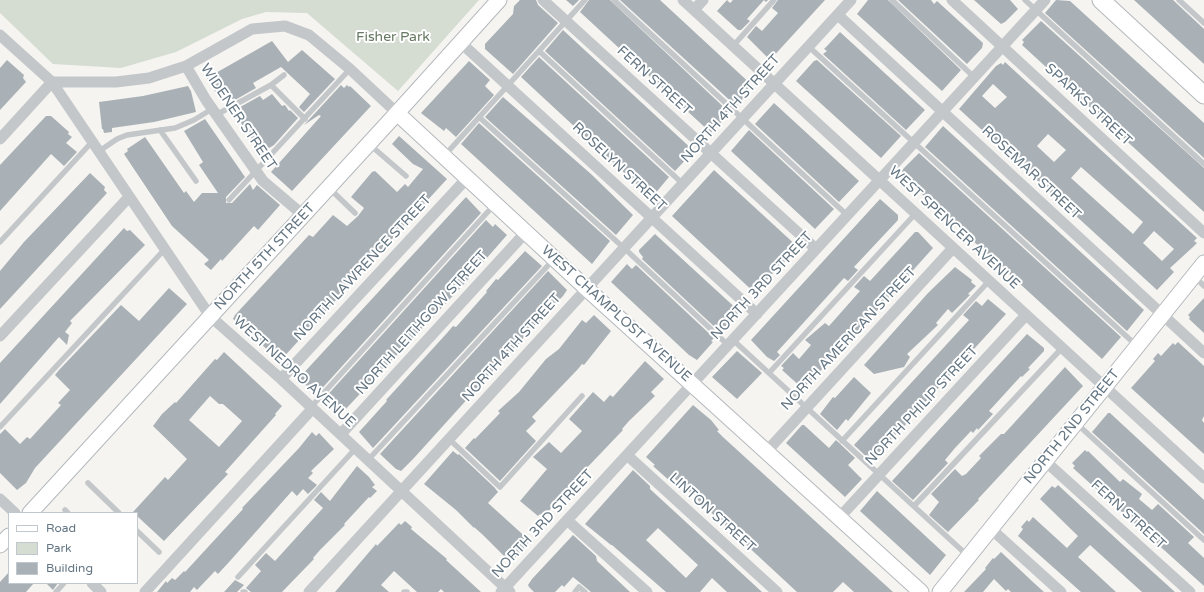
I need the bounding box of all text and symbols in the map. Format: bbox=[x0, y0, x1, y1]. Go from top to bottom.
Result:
park label: Fisher Park bbox=[356, 29, 430, 45]
street label: FERN STREET bbox=[613, 43, 695, 119]
street label: NORTH 4TH STREET bbox=[678, 51, 784, 167]
street label: WIDENER STREET bbox=[196, 61, 280, 173]
street label: SPARKS STREET bbox=[1041, 61, 1135, 149]
street label: ROSELYN STREET bbox=[568, 119, 670, 215]
street label: ROSEMAR STREET bbox=[978, 123, 1084, 223]
street label: WEST SPENCER AVENUE bbox=[885, 163, 1023, 293]
street label: NORTH LAWRENCE STREET bbox=[291, 192, 435, 344]
street label: NORTH 5TH STREET bbox=[211, 200, 319, 314]
street label: NORTH 3RD STREET bbox=[708, 229, 816, 343]
street label: WEST CHAMPLOST AVENUE bbox=[538, 242, 694, 386]
street label: NORTH LEITHGOW STREET bbox=[353, 247, 491, 399]
street label: NORTH AMERICAN STREET bbox=[778, 264, 920, 414]
street label: NORTH 4TH STREET bbox=[459, 290, 565, 406]
street label: WEST NEDRO AVENUE bbox=[230, 313, 358, 431]
street label: NORTH PHILIP STREET bbox=[862, 343, 982, 469]
street label: NORTH 2ND STREET bbox=[1021, 366, 1123, 488]
street label: NORTH 3RD STREET bbox=[489, 467, 597, 581]
street label: LINTON STREET bbox=[665, 470, 759, 556]
street label: FERN STREET bbox=[1087, 477, 1169, 553]
legend bbox=[8, 512, 138, 584]
text: Road bbox=[46, 521, 76, 535]
text: Park bbox=[46, 541, 72, 555]
text: Building bbox=[46, 561, 93, 575]

